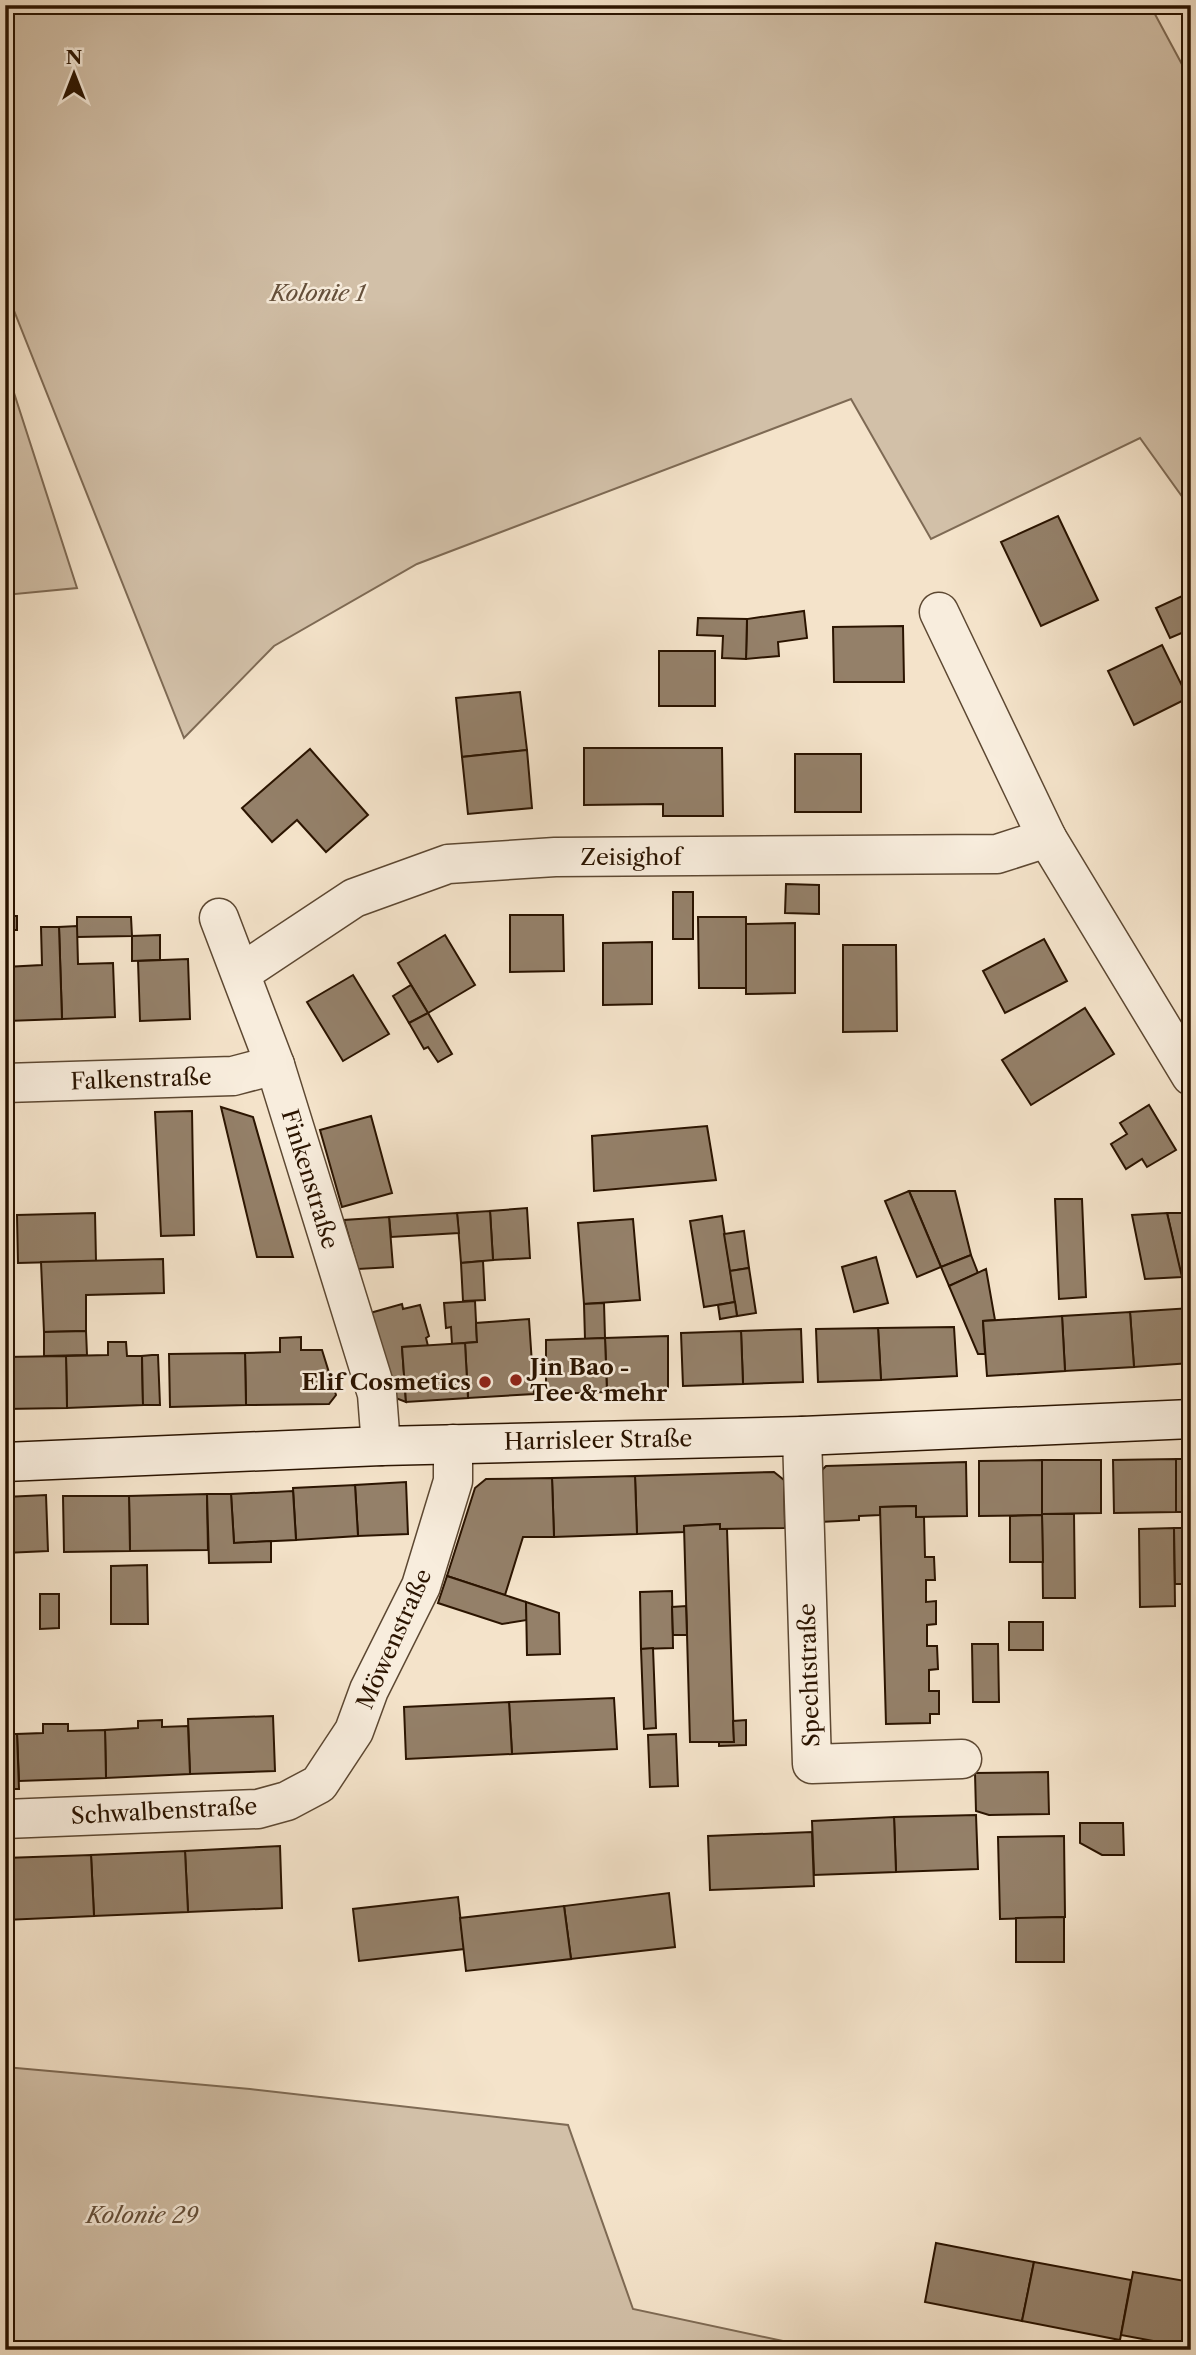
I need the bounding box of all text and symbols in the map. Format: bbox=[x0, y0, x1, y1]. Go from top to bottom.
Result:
north arrow bbox=[38, 38, 108, 108]
text: N bbox=[66, 46, 82, 69]
park label: Kolonie 1 bbox=[268, 279, 367, 307]
street label: Zeisighof bbox=[580, 843, 684, 871]
street label: Falkenstraße bbox=[70, 1063, 212, 1095]
street label: Finkenstraße bbox=[275, 1106, 345, 1252]
place label: Jin Bao - Tee & mehr bbox=[526, 1353, 668, 1407]
place label: Elif Cosmetics bbox=[301, 1368, 471, 1396]
marker: Jin Bao - Tee & mehr bbox=[508, 1372, 524, 1388]
marker: Elif Cosmetics bbox=[477, 1374, 493, 1390]
street label: Harrisleer Straße bbox=[504, 1424, 692, 1456]
street label: Möwenstraße bbox=[351, 1565, 437, 1713]
street label: Spechtstraße bbox=[792, 1603, 826, 1747]
street label: Schwalbenstraße bbox=[70, 1792, 258, 1830]
park label: Kolonie 29 bbox=[84, 2201, 199, 2229]

